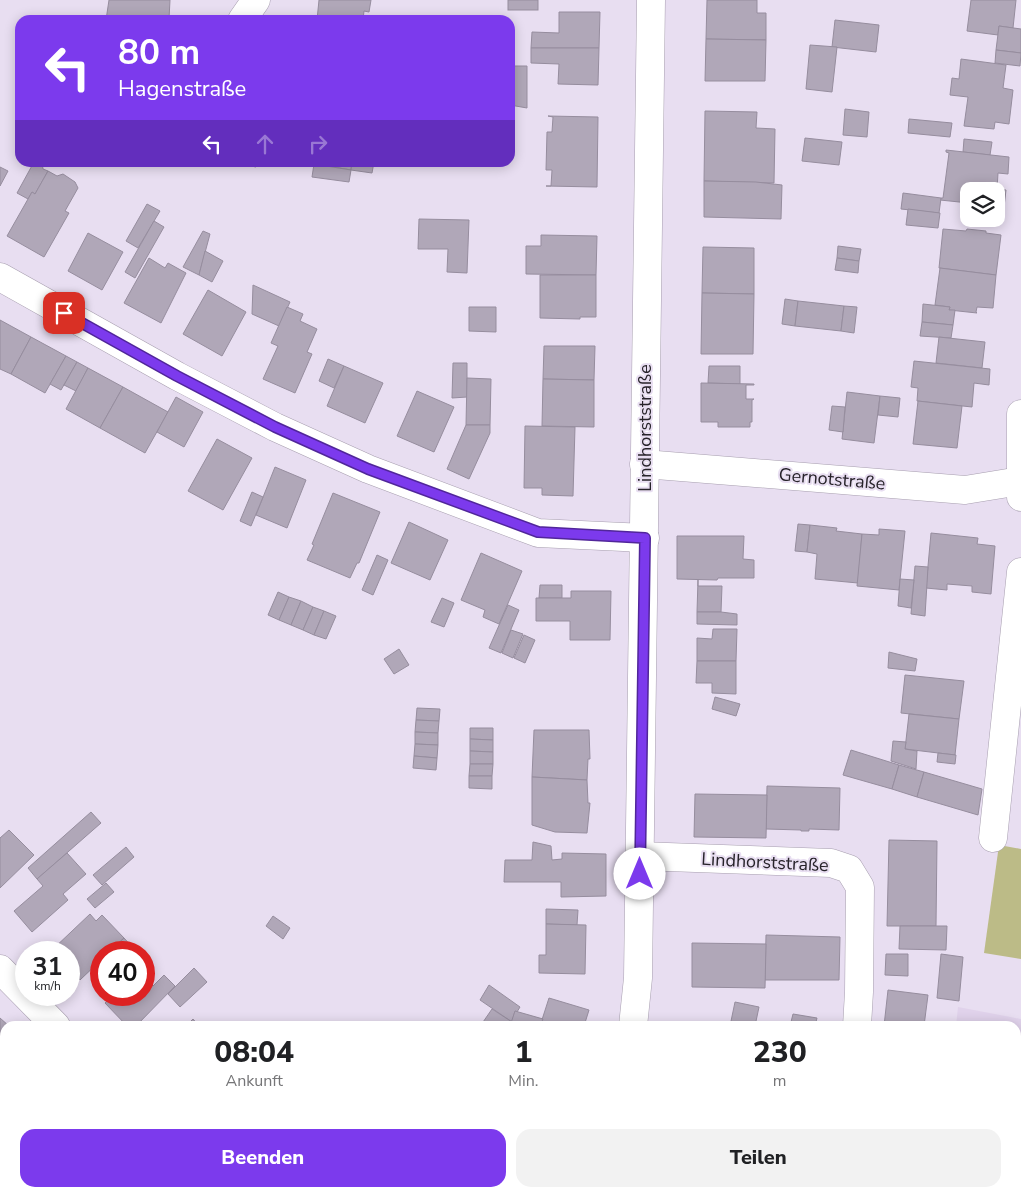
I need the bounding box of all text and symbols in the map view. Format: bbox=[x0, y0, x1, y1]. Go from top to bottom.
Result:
text: 80 m bbox=[118, 29, 200, 76]
icon: left bbox=[35, 35, 100, 100]
text: Hagenstraße bbox=[118, 74, 246, 104]
icon: left bbox=[198, 130, 226, 158]
icon: ahead bbox=[251, 130, 279, 158]
icon: right bbox=[304, 130, 332, 158]
map controls bbox=[960, 182, 1005, 227]
button: layers bbox=[960, 182, 1005, 227]
pin bbox=[43, 292, 85, 334]
icon: arrive bbox=[50, 299, 78, 327]
street label: Lindhorststraße bbox=[633, 364, 657, 492]
street label: Gernotstraße bbox=[778, 462, 886, 496]
position arrow bbox=[613, 847, 665, 899]
street label: Lindhorststraße bbox=[701, 847, 829, 877]
speed limit sign: 40 bbox=[90, 941, 155, 1006]
text: 31 bbox=[32, 950, 63, 984]
text: km/h bbox=[34, 978, 61, 994]
text: 08:04 bbox=[214, 1032, 294, 1073]
text: 1 bbox=[514, 1032, 532, 1073]
text: 230 bbox=[753, 1032, 807, 1073]
text: Ankunft bbox=[225, 1070, 283, 1092]
text: Min. bbox=[508, 1070, 538, 1092]
text: m bbox=[773, 1070, 787, 1092]
button: Beenden bbox=[20, 1129, 506, 1187]
button: Teilen bbox=[516, 1129, 1001, 1187]

